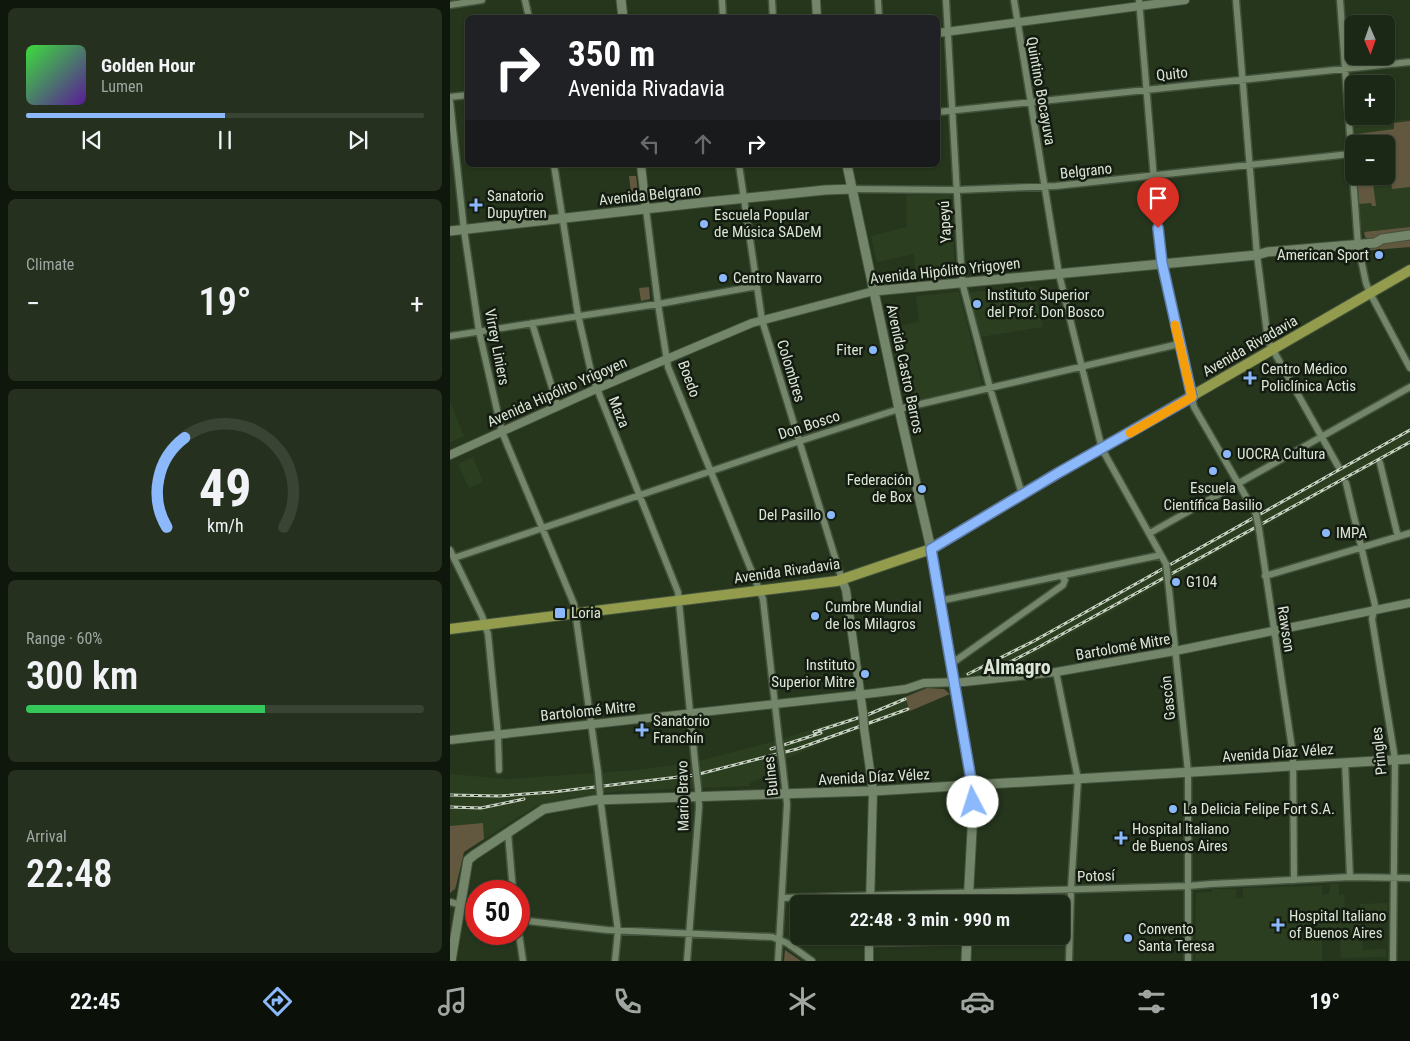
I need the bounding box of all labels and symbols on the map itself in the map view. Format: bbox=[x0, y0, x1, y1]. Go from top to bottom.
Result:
north arrow bbox=[1345, 15, 1395, 65]
street label: Quintino Bocayuva bbox=[1023, 35, 1059, 147]
street label: Quito bbox=[1155, 63, 1189, 85]
street label: Belgrano bbox=[1059, 159, 1113, 183]
pin bbox=[1137, 177, 1179, 228]
street label: Avenida Belgrano bbox=[598, 181, 702, 209]
place label: Sanatorio Dupuytren bbox=[487, 187, 547, 222]
marker: Sanatorio Dupuytren bbox=[469, 198, 483, 212]
street label: Yapeyú bbox=[935, 200, 955, 244]
place label: Escuela Popular de Música SADeM bbox=[714, 206, 822, 241]
marker: Escuela Popular de Música SADeM bbox=[698, 218, 710, 230]
place label: American Sport bbox=[1277, 246, 1369, 264]
marker: American Sport bbox=[1373, 249, 1385, 261]
street label: Avenida Hipólito Yrigoyen bbox=[869, 254, 1021, 288]
place label: Centro Navarro bbox=[733, 269, 822, 287]
marker: Centro Navarro bbox=[717, 272, 729, 284]
place label: Instituto Superior del Prof. Don Bosco bbox=[987, 286, 1105, 321]
marker: Instituto Superior del Prof. Don Bosco bbox=[971, 298, 983, 310]
street label: Avenida Castro Barros bbox=[883, 303, 928, 435]
street label: Virrey Liniers bbox=[481, 307, 513, 387]
street label: Avenida Rivadavia bbox=[1199, 311, 1301, 381]
street label: Colombres bbox=[773, 338, 809, 404]
place label: Fiter bbox=[836, 341, 863, 359]
marker: Fiter bbox=[867, 344, 879, 356]
street label: Avenida Hipólito Yrigoyen bbox=[484, 353, 630, 431]
street label: Boedo bbox=[674, 358, 704, 400]
place label: Centro Médico Policlínica Actis bbox=[1261, 360, 1356, 395]
marker: Centro Médico Policlínica Actis bbox=[1243, 371, 1257, 385]
street label: Maza bbox=[605, 394, 633, 430]
street label: Don Bosco bbox=[776, 407, 842, 443]
place label: UOCRA Cultura bbox=[1237, 445, 1325, 463]
marker: UOCRA Cultura bbox=[1221, 448, 1233, 460]
marker: Escuela Científica Basilio bbox=[1207, 465, 1219, 477]
place label: Federación de Box bbox=[847, 471, 912, 506]
place label: Escuela Científica Basilio bbox=[1163, 479, 1263, 514]
marker: Federación de Box bbox=[916, 483, 928, 495]
place label: Del Pasillo bbox=[758, 506, 821, 524]
marker: Del Pasillo bbox=[825, 509, 837, 521]
place label: IMPA bbox=[1336, 524, 1367, 542]
marker: IMPA bbox=[1320, 527, 1332, 539]
street label: Avenida Rivadavia bbox=[733, 555, 841, 587]
place label: G104 bbox=[1186, 573, 1217, 591]
marker: G104 bbox=[1170, 576, 1182, 588]
place label: Cumbre Mundial de los Milagros bbox=[825, 598, 922, 633]
place label: Loria bbox=[571, 604, 601, 622]
street label: Rawson bbox=[1273, 605, 1299, 653]
marker: Loria bbox=[553, 606, 567, 620]
marker: Cumbre Mundial de los Milagros bbox=[809, 610, 821, 622]
street label: Bartolomé Mitre bbox=[1074, 630, 1172, 664]
district label: Almagro bbox=[983, 655, 1051, 679]
place label: Instituto Superior Mitre bbox=[771, 656, 855, 691]
marker: Instituto Superior Mitre bbox=[859, 668, 871, 680]
street label: Gascón bbox=[1157, 675, 1179, 721]
street label: Bartolomé Mitre bbox=[540, 697, 636, 725]
place label: Sanatorio Franchín bbox=[653, 712, 710, 747]
marker: Sanatorio Franchín bbox=[635, 723, 649, 737]
street label: Pringles bbox=[1368, 726, 1390, 776]
street label: Avenida Díaz Vélez bbox=[1222, 740, 1334, 766]
street label: Bulnes bbox=[760, 755, 782, 797]
street label: Mario Bravo bbox=[673, 760, 693, 832]
street label: Avenida Díaz Vélez bbox=[818, 765, 930, 789]
position arrow bbox=[946, 775, 998, 827]
place label: La Delicia Felipe Fort S.A. bbox=[1183, 800, 1335, 818]
marker: La Delicia Felipe Fort S.A. bbox=[1167, 803, 1179, 815]
place label: Hospital Italiano de Buenos Aires bbox=[1132, 820, 1229, 855]
marker: Hospital Italiano de Buenos Aires bbox=[1114, 831, 1128, 845]
street label: Potosí bbox=[1077, 866, 1117, 886]
speed limit sign: 50 bbox=[465, 880, 530, 945]
place label: Hospital Italiano of Buenos Aires bbox=[1289, 907, 1386, 942]
marker: Hospital Italiano of Buenos Aires bbox=[1271, 918, 1285, 932]
place label: Convento Santa Teresa bbox=[1138, 920, 1215, 955]
marker: Convento Santa Teresa bbox=[1122, 932, 1134, 944]

